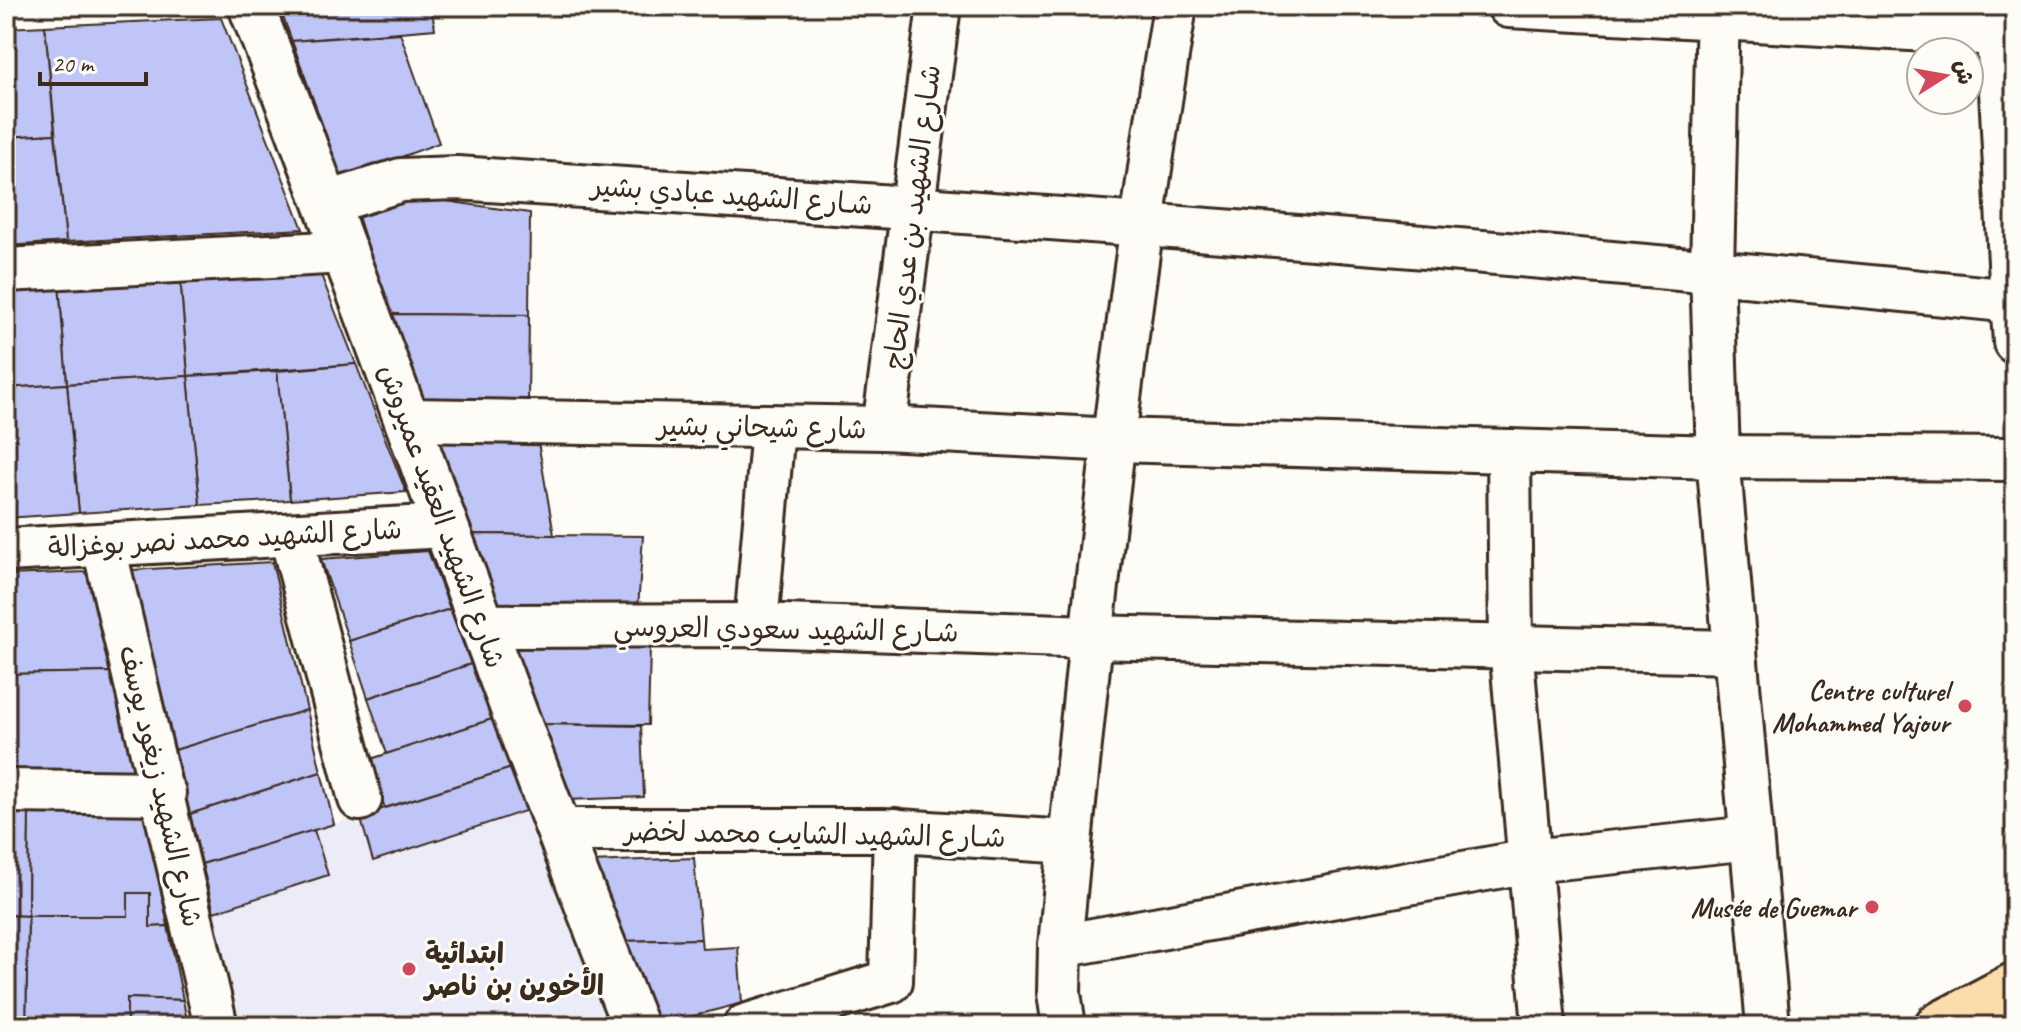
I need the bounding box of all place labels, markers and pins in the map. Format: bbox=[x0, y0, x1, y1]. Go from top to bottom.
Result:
place label: Centre culturel Mohammed Yajour bbox=[1772, 673, 1954, 740]
marker: Centre culturel Mohammed Yajour bbox=[1956, 697, 1974, 715]
place label: Musée de Guemar bbox=[1691, 890, 1859, 925]
marker: Musée de Guemar bbox=[1863, 898, 1881, 916]
place label: ابتدائية الأخوين بن ناصر bbox=[422, 936, 604, 1003]
marker: ابتدائية الأخوين بن ناصر bbox=[400, 960, 418, 978]

